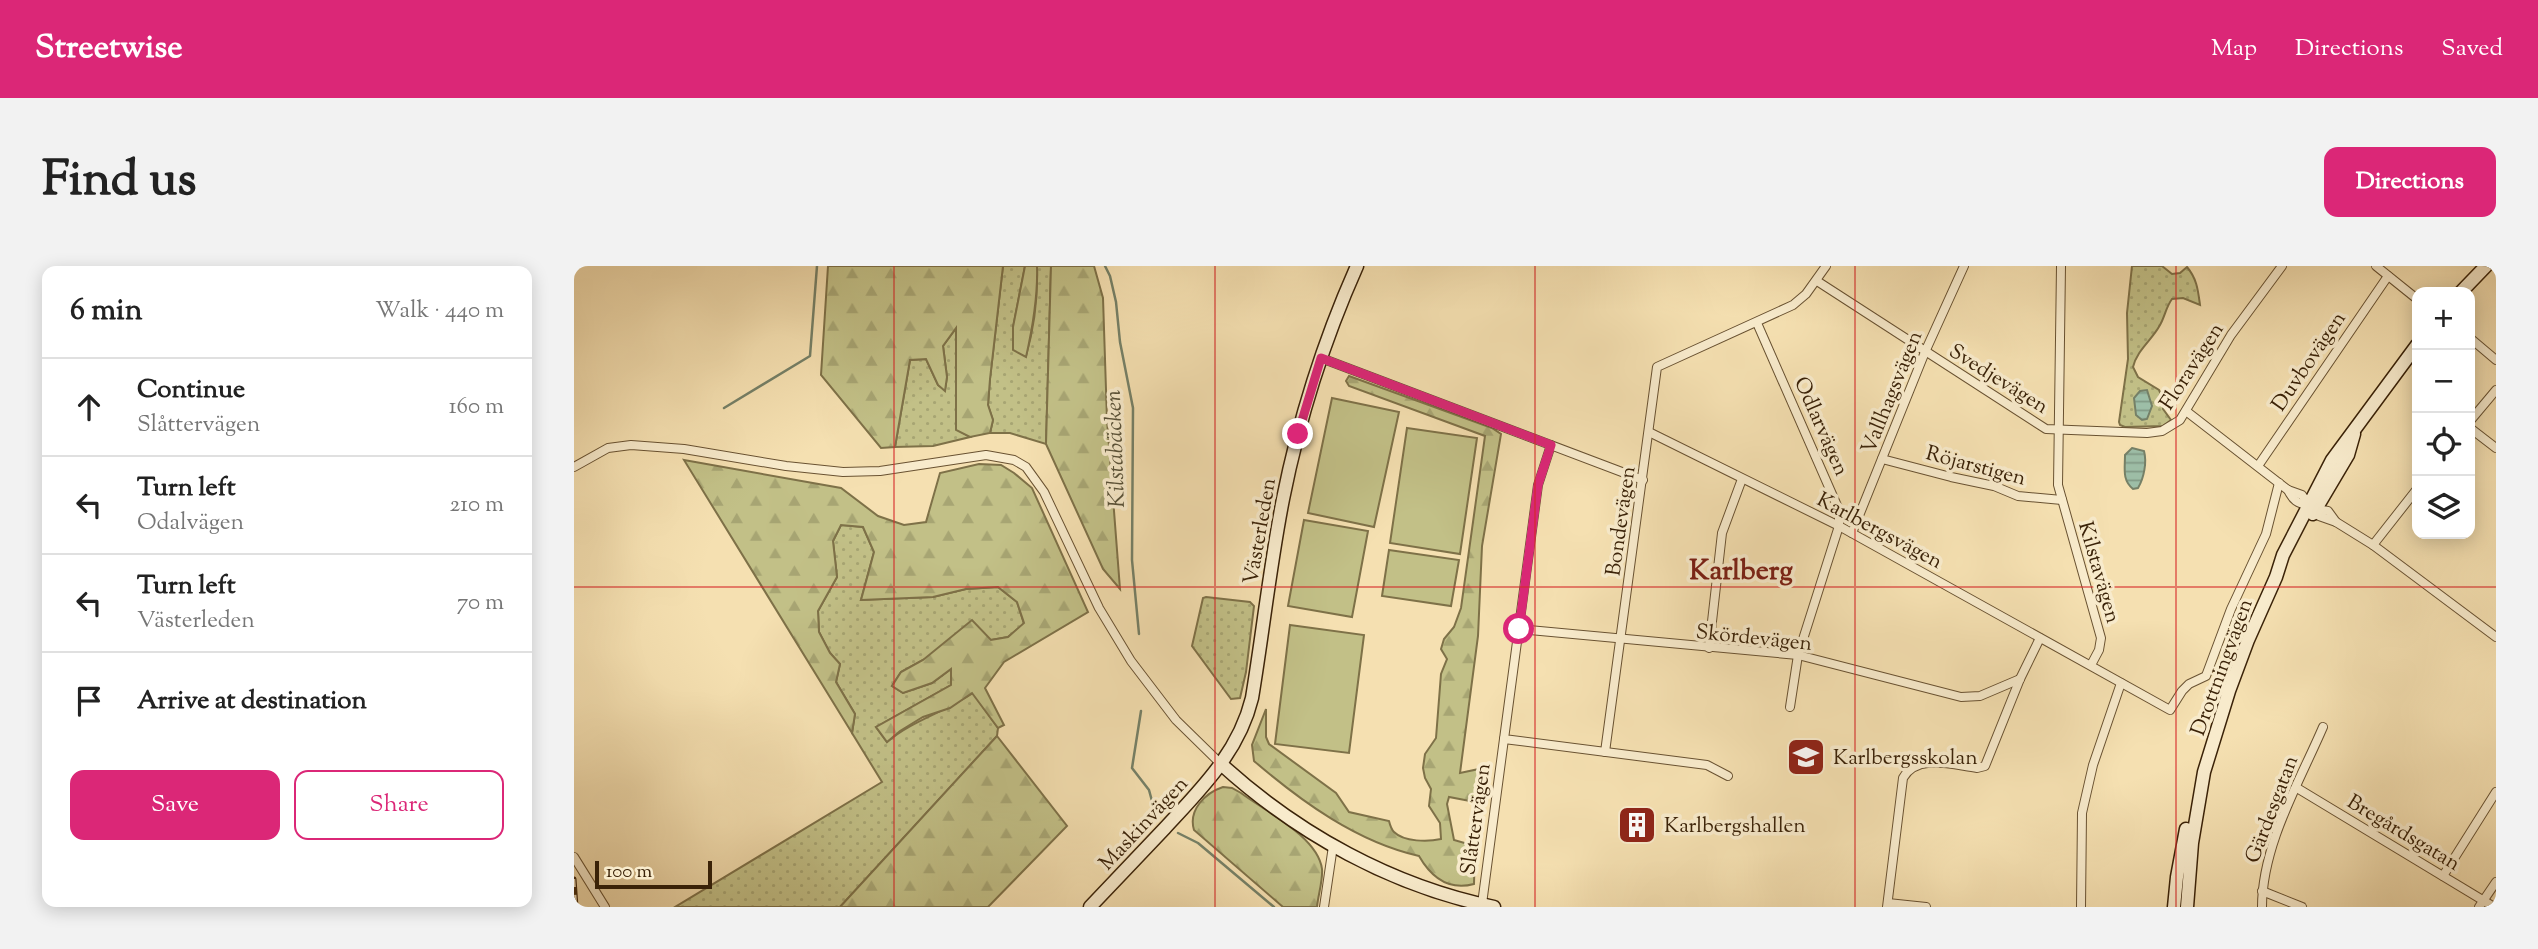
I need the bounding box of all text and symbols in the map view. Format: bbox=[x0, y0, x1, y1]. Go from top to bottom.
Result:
text: Streetwise bbox=[35, 25, 183, 73]
text: Map bbox=[2211, 32, 2257, 66]
text: Directions bbox=[2295, 32, 2403, 66]
text: Saved bbox=[2441, 32, 2503, 66]
text: Find us bbox=[42, 147, 196, 217]
button: Directions bbox=[2324, 147, 2496, 217]
map controls bbox=[2412, 287, 2475, 539]
button: + bbox=[2412, 287, 2475, 350]
text: 6 min bbox=[70, 290, 142, 333]
text: Walk · 440 m bbox=[375, 295, 504, 328]
street label: Duvbovägen bbox=[2265, 306, 2354, 418]
street label: Floravägen bbox=[2153, 318, 2232, 417]
street label: Vallhagsvägen bbox=[1855, 327, 1931, 459]
street label: Svedjevägen bbox=[1942, 337, 2054, 422]
button: − bbox=[2412, 350, 2475, 413]
text: Continue bbox=[137, 372, 245, 409]
street label: Odlarvägen bbox=[1785, 372, 1855, 481]
icon: ahead bbox=[70, 388, 108, 426]
water label: Kilstabäcken bbox=[1098, 389, 1135, 508]
text: 160 m bbox=[449, 391, 504, 424]
text: Slåttervägen bbox=[137, 409, 260, 442]
button: locate bbox=[2412, 413, 2475, 476]
route end bbox=[1282, 418, 1313, 449]
street label: Röjarstigen bbox=[1922, 439, 2029, 495]
street label: Bondevägen bbox=[1599, 464, 1645, 578]
text: Turn left bbox=[137, 470, 236, 507]
street label: Västerleden bbox=[1237, 476, 1285, 587]
button: layers bbox=[2412, 476, 2475, 539]
icon: left bbox=[70, 486, 108, 524]
street label: Karlbergsvägen bbox=[1811, 486, 1947, 578]
text: 210 m bbox=[450, 489, 504, 522]
text: Odalvägen bbox=[137, 507, 244, 540]
street label: Kilstavägen bbox=[2069, 518, 2127, 627]
district label: Karlberg bbox=[1689, 552, 1793, 592]
text: Turn left bbox=[137, 568, 236, 605]
icon: left bbox=[70, 584, 108, 622]
text: 70 m bbox=[457, 587, 504, 620]
street label: Drottningvägen bbox=[2184, 595, 2262, 740]
text: Västerleden bbox=[137, 605, 255, 638]
route start bbox=[1503, 613, 1534, 644]
street label: Skördevägen bbox=[1694, 618, 1813, 660]
icon: arrive bbox=[70, 682, 108, 720]
text: Arrive at destination bbox=[137, 683, 367, 720]
school or university icon: Karlbergsskolan bbox=[1785, 736, 1827, 778]
place label: Karlbergsskolan bbox=[1833, 744, 1978, 774]
street label: Gärdesgatan bbox=[2239, 752, 2307, 868]
street label: Slåttervägen bbox=[1454, 761, 1500, 877]
button: Save bbox=[70, 770, 280, 840]
button: Share bbox=[294, 770, 504, 840]
street label: Maskinvägen bbox=[1093, 771, 1196, 878]
street label: Bregårdsgatan bbox=[2341, 788, 2465, 879]
building icon: Karlbergshallen bbox=[1616, 804, 1658, 846]
place label: Karlbergshallen bbox=[1664, 812, 1806, 842]
scale bar bbox=[595, 858, 712, 890]
text: 100 m bbox=[606, 859, 652, 886]

